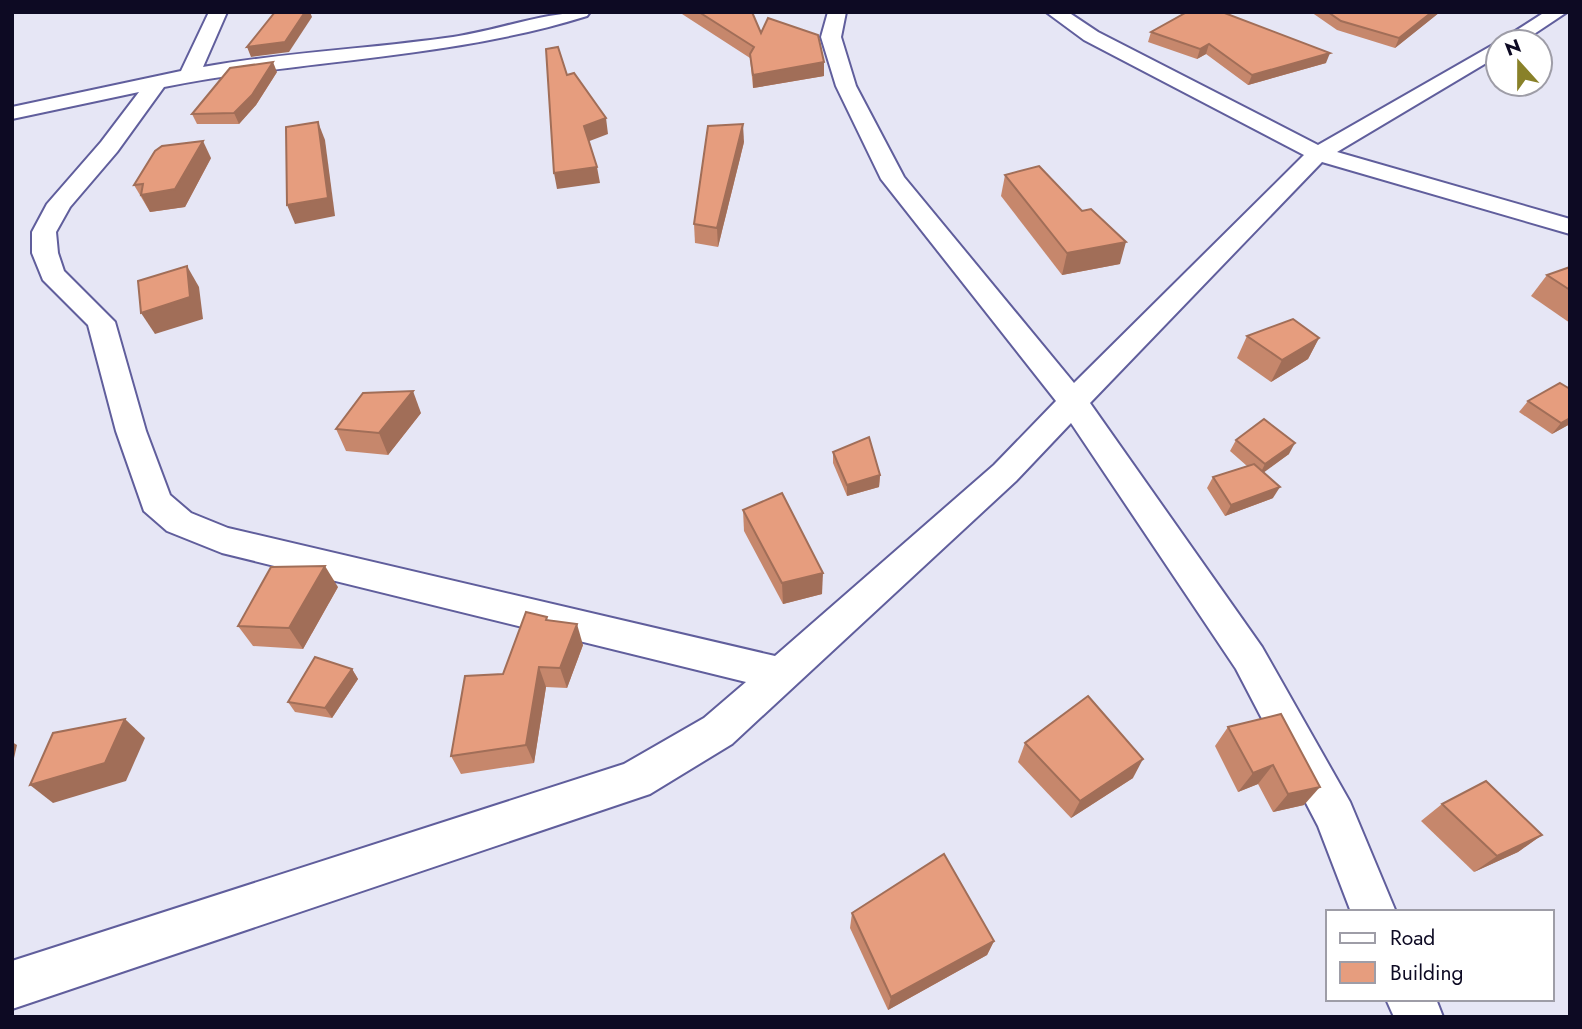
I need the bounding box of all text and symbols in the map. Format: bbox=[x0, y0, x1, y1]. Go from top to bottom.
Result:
north arrow bbox=[1484, 28, 1554, 98]
text: N bbox=[1501, 32, 1525, 63]
legend bbox=[1326, 910, 1554, 1001]
text: Road bbox=[1390, 923, 1435, 953]
text: Building bbox=[1390, 958, 1463, 988]

